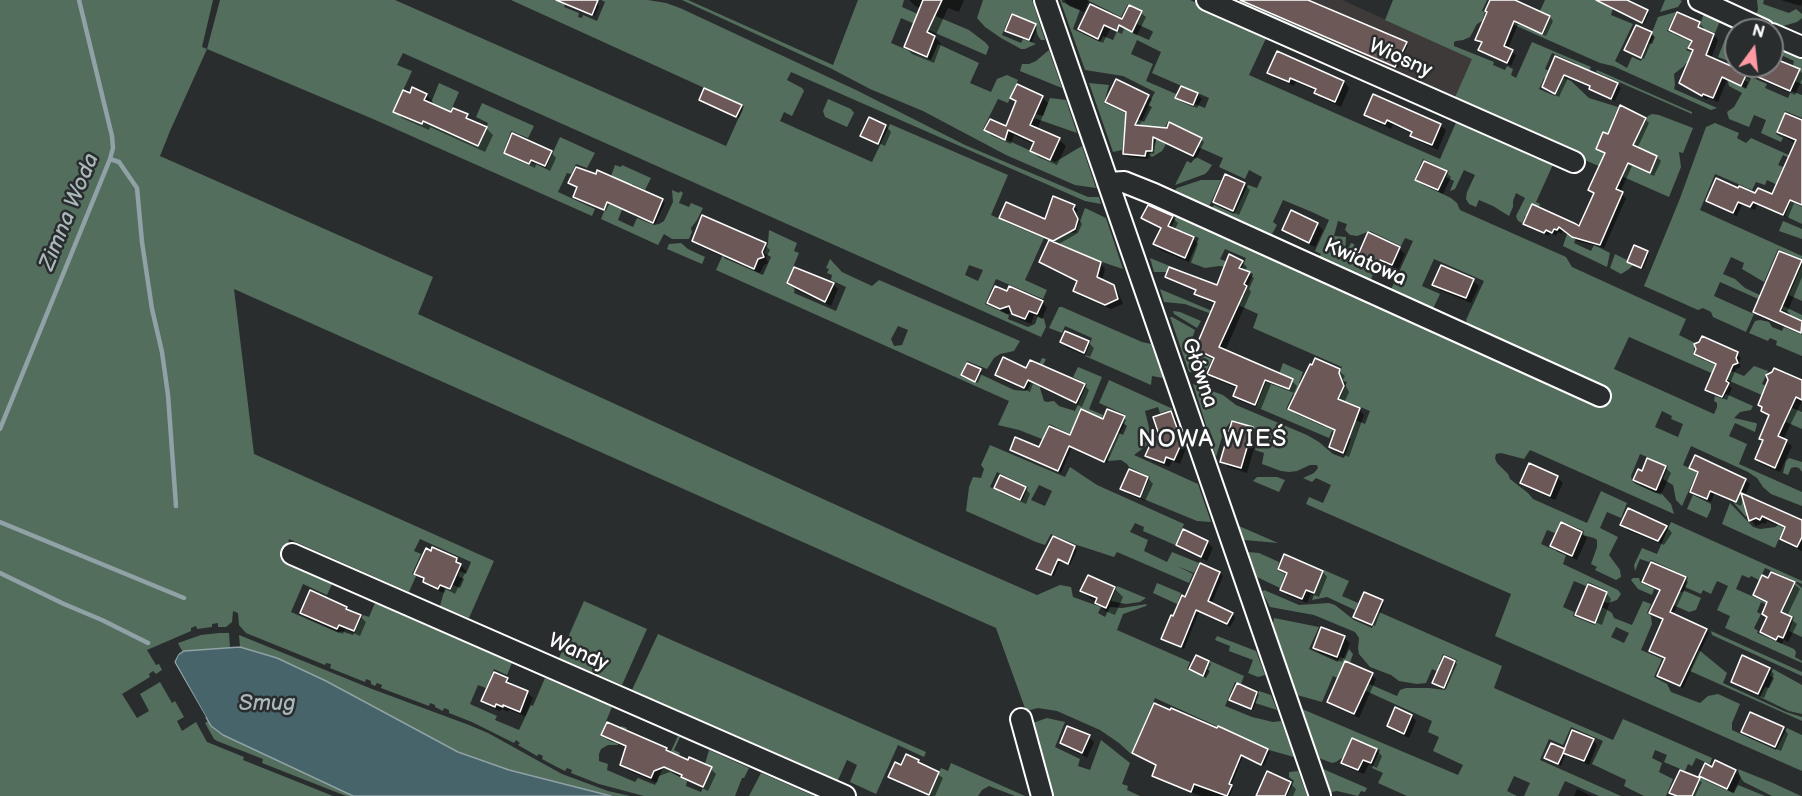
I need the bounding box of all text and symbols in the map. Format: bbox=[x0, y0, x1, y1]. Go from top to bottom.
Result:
north arrow bbox=[1724, 18, 1784, 78]
text: N bbox=[1750, 21, 1767, 43]
street label: Wiosny bbox=[1364, 34, 1436, 84]
water label: Zimna Woda bbox=[35, 150, 105, 274]
street label: Kwiatowa bbox=[1320, 234, 1410, 292]
street label: Główna bbox=[1175, 335, 1223, 411]
district label: NOWA WIEŚ bbox=[1138, 426, 1288, 454]
street label: Wandy bbox=[544, 629, 612, 677]
water label: Smug bbox=[238, 691, 296, 717]

